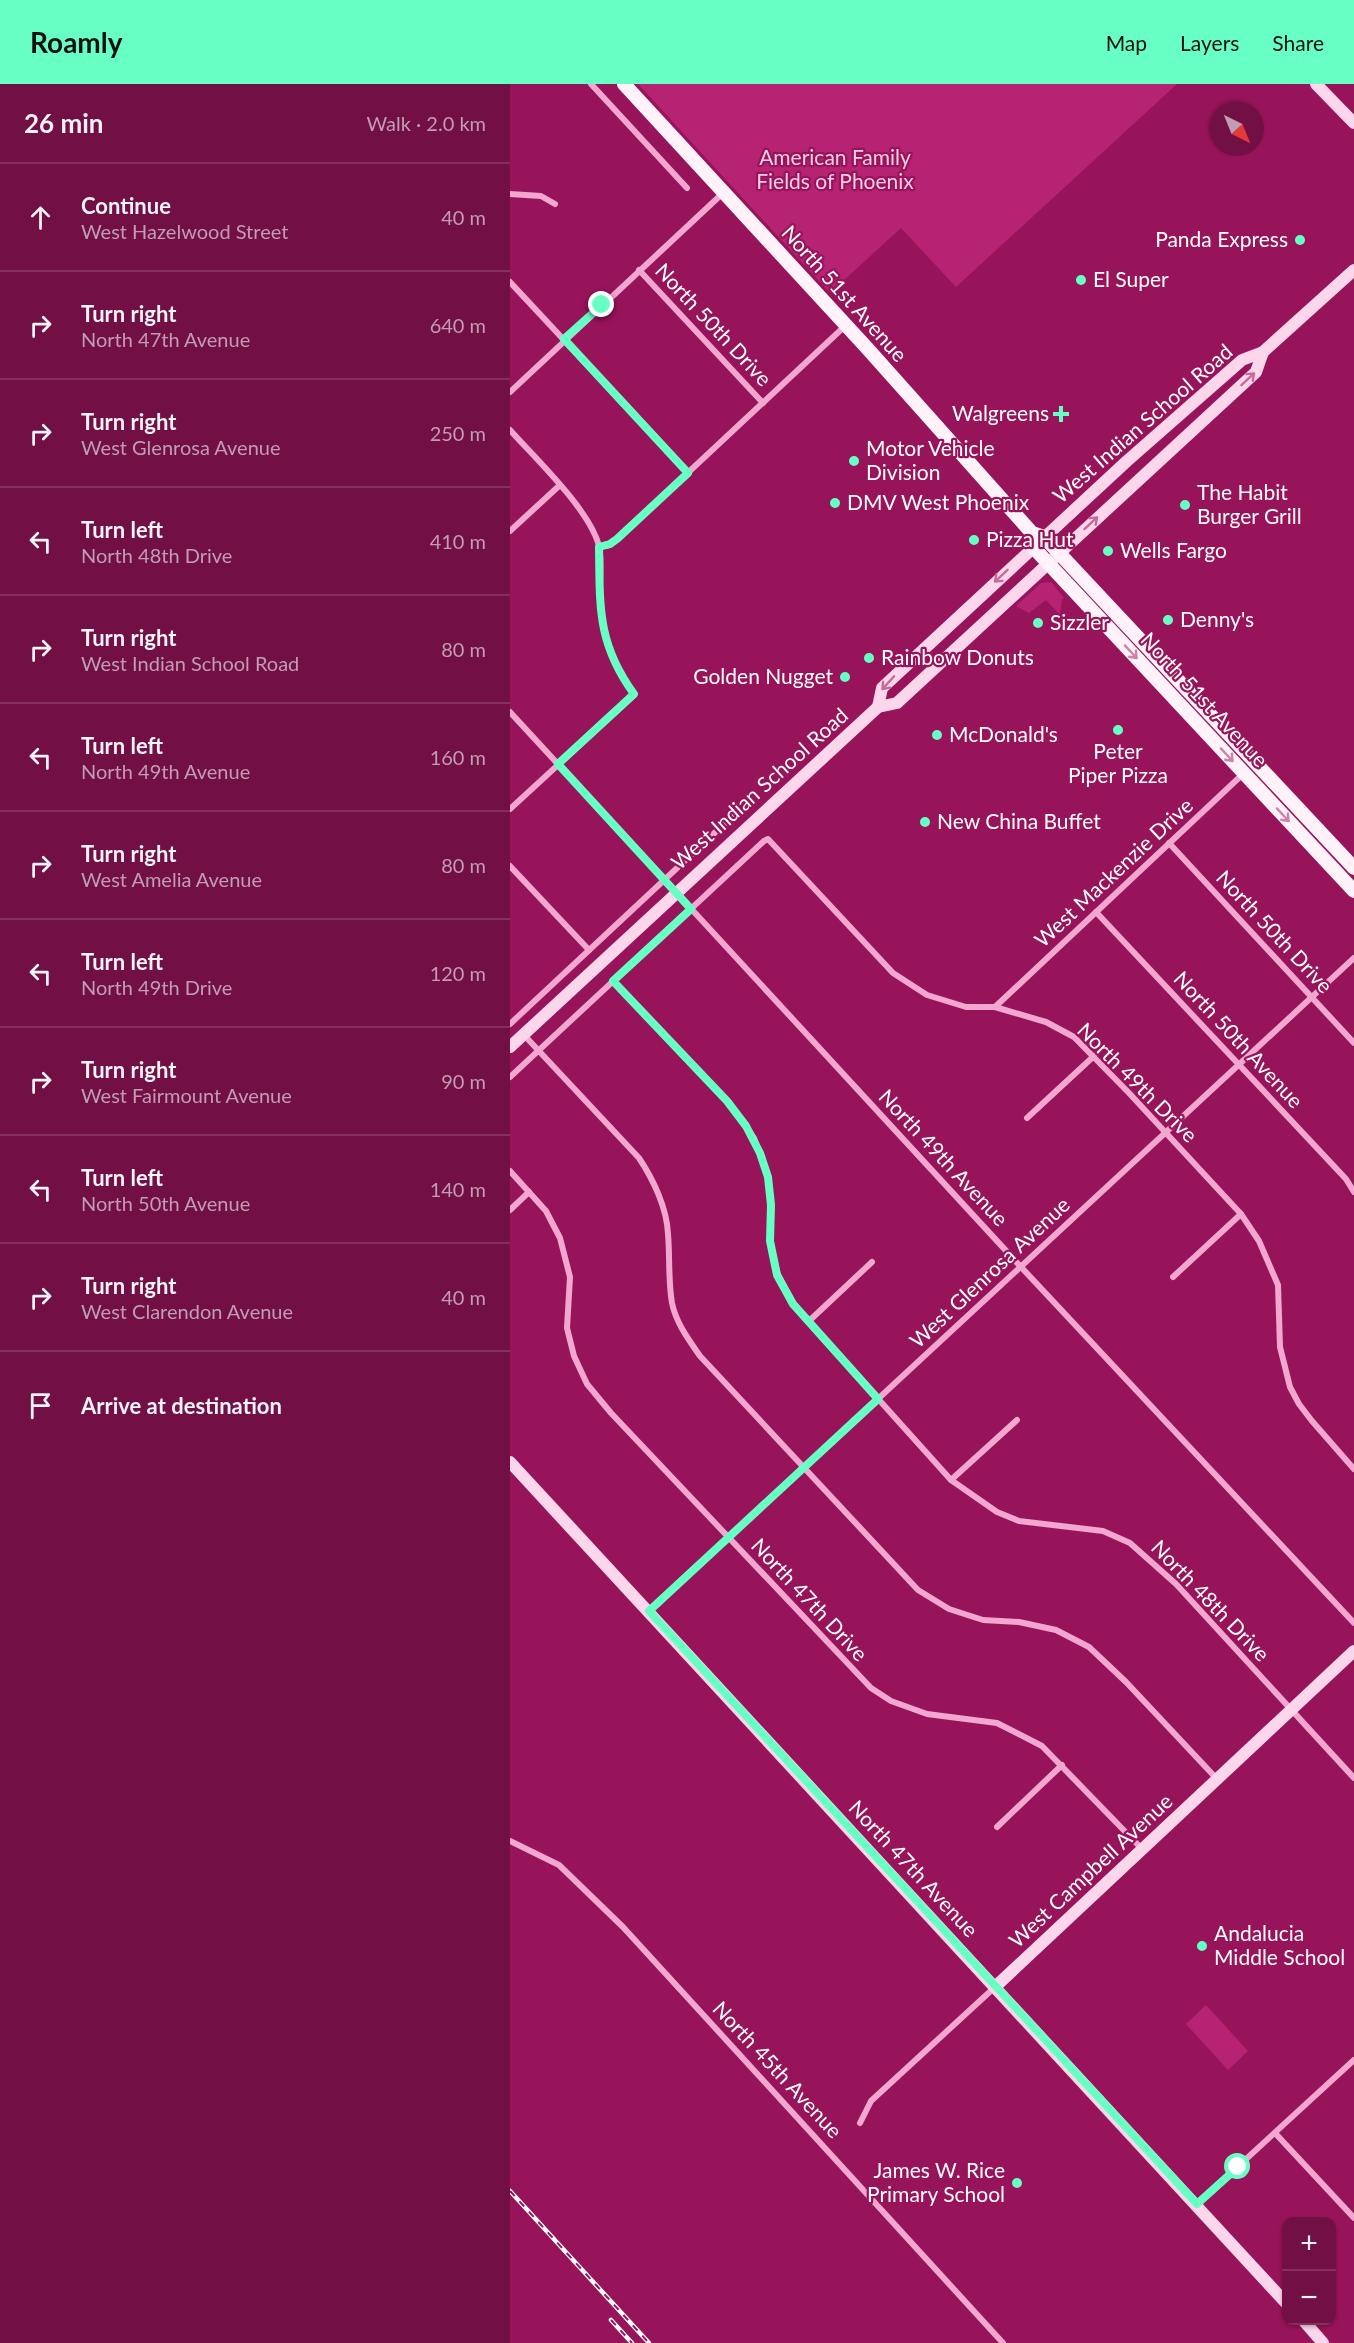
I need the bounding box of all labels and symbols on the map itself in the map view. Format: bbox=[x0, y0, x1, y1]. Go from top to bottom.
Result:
north arrow bbox=[1210, 102, 1264, 156]
park label: American Family Fields of Phoenix bbox=[756, 144, 914, 193]
street label: North 51st Avenue bbox=[777, 220, 913, 366]
place label: Panda Express bbox=[1155, 226, 1288, 251]
marker: Panda Express bbox=[1293, 233, 1307, 247]
street label: North 50th Drive bbox=[651, 257, 777, 391]
place label: El Super bbox=[1093, 266, 1169, 291]
marker: El Super bbox=[1074, 273, 1088, 287]
route end bbox=[588, 291, 614, 317]
street label: West Indian School Road bbox=[1047, 338, 1237, 507]
one-way arrow bbox=[1240, 372, 1255, 386]
place label: Walgreens bbox=[952, 400, 1049, 425]
marker: Walgreens bbox=[1054, 407, 1068, 421]
place label: Motor Vehicle Division bbox=[866, 435, 995, 484]
marker: Motor Vehicle Division bbox=[847, 454, 861, 468]
place label: The Habit Burger Grill bbox=[1197, 479, 1302, 528]
place label: DMV West Phoenix bbox=[847, 489, 1030, 514]
marker: DMV West Phoenix bbox=[828, 496, 842, 510]
marker: The Habit Burger Grill bbox=[1178, 498, 1192, 512]
one-way arrow bbox=[1083, 516, 1098, 530]
place label: Pizza Hut bbox=[986, 526, 1074, 551]
marker: Pizza Hut bbox=[967, 533, 981, 547]
place label: Wells Fargo bbox=[1120, 537, 1227, 562]
marker: Wells Fargo bbox=[1101, 544, 1115, 558]
one-way arrow bbox=[994, 569, 1009, 583]
place label: Denny's bbox=[1180, 606, 1254, 631]
place label: Sizzler bbox=[1050, 609, 1109, 634]
marker: Denny's bbox=[1161, 613, 1175, 627]
marker: Sizzler bbox=[1031, 616, 1045, 630]
street label: North 51st Avenue bbox=[1136, 626, 1274, 772]
place label: Rainbow Donuts bbox=[881, 644, 1034, 669]
one-way arrow bbox=[1124, 644, 1138, 659]
marker: Rainbow Donuts bbox=[862, 651, 876, 665]
place label: Golden Nugget bbox=[693, 663, 833, 688]
marker: Golden Nugget bbox=[838, 670, 852, 684]
one-way arrow bbox=[881, 675, 895, 690]
street label: West Indian School Road bbox=[665, 702, 853, 874]
place label: McDonald's bbox=[949, 721, 1058, 746]
marker: Peter Piper Pizza bbox=[1111, 723, 1125, 737]
marker: McDonald's bbox=[930, 728, 944, 742]
place label: Peter Piper Pizza bbox=[1068, 738, 1168, 787]
one-way arrow bbox=[1219, 748, 1234, 763]
street label: West Mackenzie Drive bbox=[1029, 792, 1197, 952]
place label: New China Buffet bbox=[937, 808, 1101, 833]
one-way arrow bbox=[1276, 808, 1290, 823]
marker: New China Buffet bbox=[918, 815, 932, 829]
street label: North 50th Drive bbox=[1212, 864, 1338, 998]
street label: North 50th Avenue bbox=[1169, 965, 1309, 1112]
street label: North 49th Drive bbox=[1073, 1017, 1203, 1147]
street label: North 49th Avenue bbox=[874, 1083, 1014, 1230]
street label: West Glenrosa Avenue bbox=[904, 1191, 1074, 1352]
street label: North 47th Drive bbox=[747, 1532, 873, 1666]
street label: North 48th Drive bbox=[1147, 1534, 1275, 1666]
street label: West Campbell Avenue bbox=[1003, 1788, 1177, 1952]
street label: North 47th Avenue bbox=[844, 1794, 984, 1941]
place label: Andalucia Middle School bbox=[1214, 1920, 1345, 1969]
marker: Andalucia Middle School bbox=[1195, 1939, 1209, 1953]
street label: North 45th Avenue bbox=[708, 1995, 848, 2142]
route start bbox=[1224, 2153, 1250, 2179]
place label: James W. Rice Primary School bbox=[867, 2157, 1005, 2206]
marker: James W. Rice Primary School bbox=[1010, 2176, 1024, 2190]

